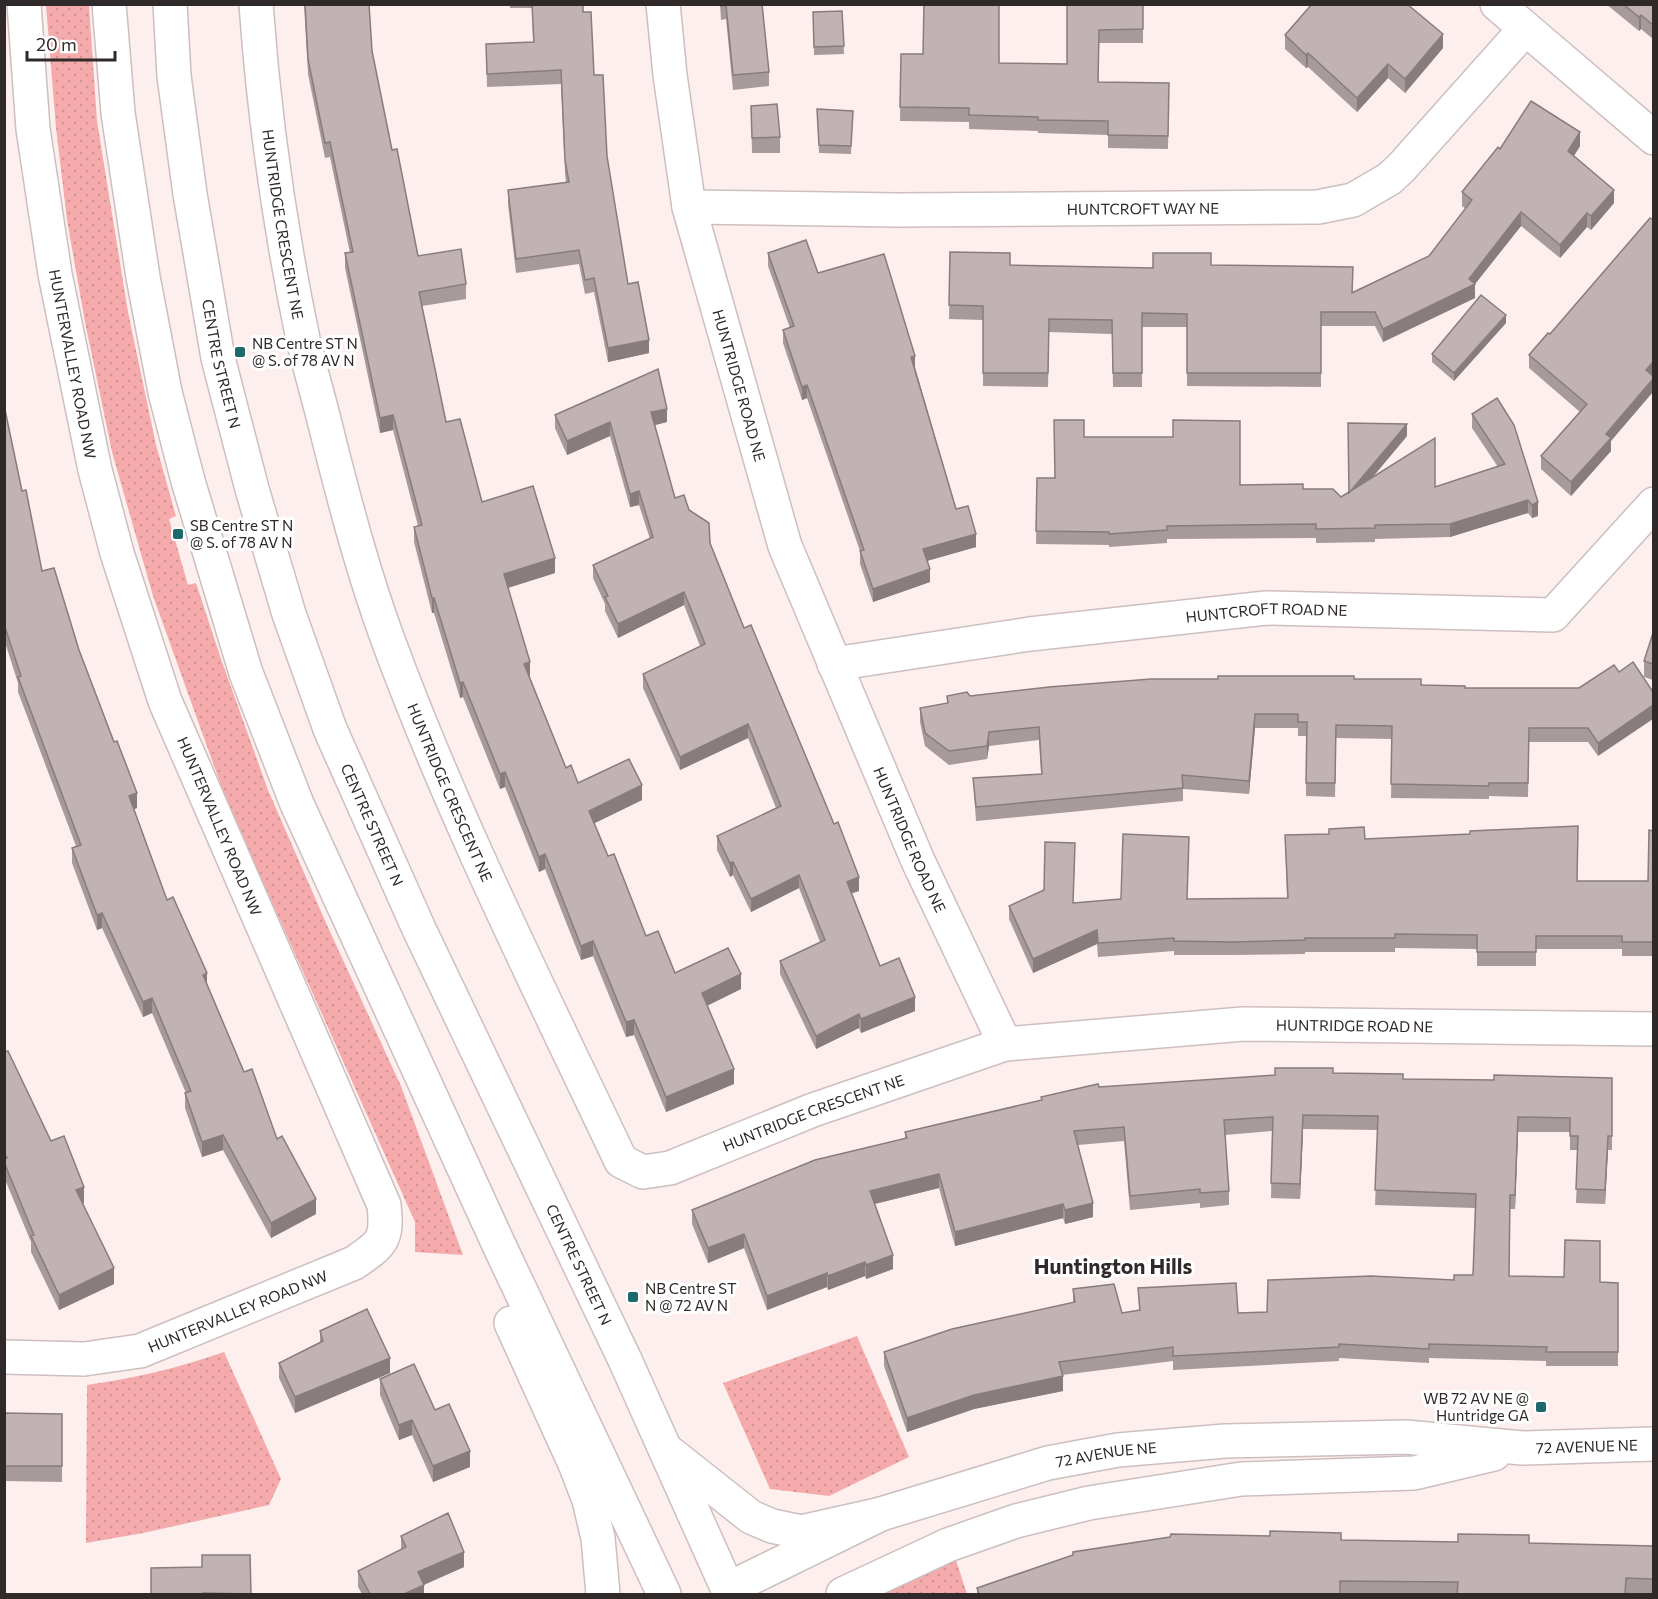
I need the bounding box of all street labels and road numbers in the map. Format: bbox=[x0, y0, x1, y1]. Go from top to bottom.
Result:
street label: HUNTRIDGE CRESCENT NE bbox=[259, 128, 308, 321]
street label: HUNTCROFT WAY NE bbox=[1067, 199, 1219, 218]
street label: HUNTERVALLEY ROAD NW bbox=[46, 268, 100, 460]
street label: CENTRE STREET N bbox=[199, 298, 245, 430]
street label: HUNTRIDGE ROAD NE bbox=[709, 307, 770, 464]
street label: HUNTCROFT ROAD NE bbox=[1185, 599, 1348, 626]
street label: HUNTRIDGE CRESCENT NE bbox=[404, 700, 497, 884]
street label: HUNTERVALLEY ROAD NW bbox=[174, 734, 266, 918]
street label: CENTRE STREET N bbox=[338, 761, 408, 889]
street label: HUNTRIDGE ROAD NE bbox=[870, 764, 950, 915]
street label: HUNTRIDGE ROAD NE bbox=[1276, 1015, 1433, 1035]
street label: HUNTRIDGE CRESCENT NE bbox=[720, 1070, 907, 1155]
street label: CENTRE STREET N bbox=[543, 1201, 616, 1328]
street label: HUNTERVALLEY ROAD NW bbox=[145, 1266, 330, 1356]
street label: 72 AVENUE NE bbox=[1536, 1435, 1638, 1457]
street label: 72 AVENUE NE bbox=[1054, 1438, 1157, 1470]

